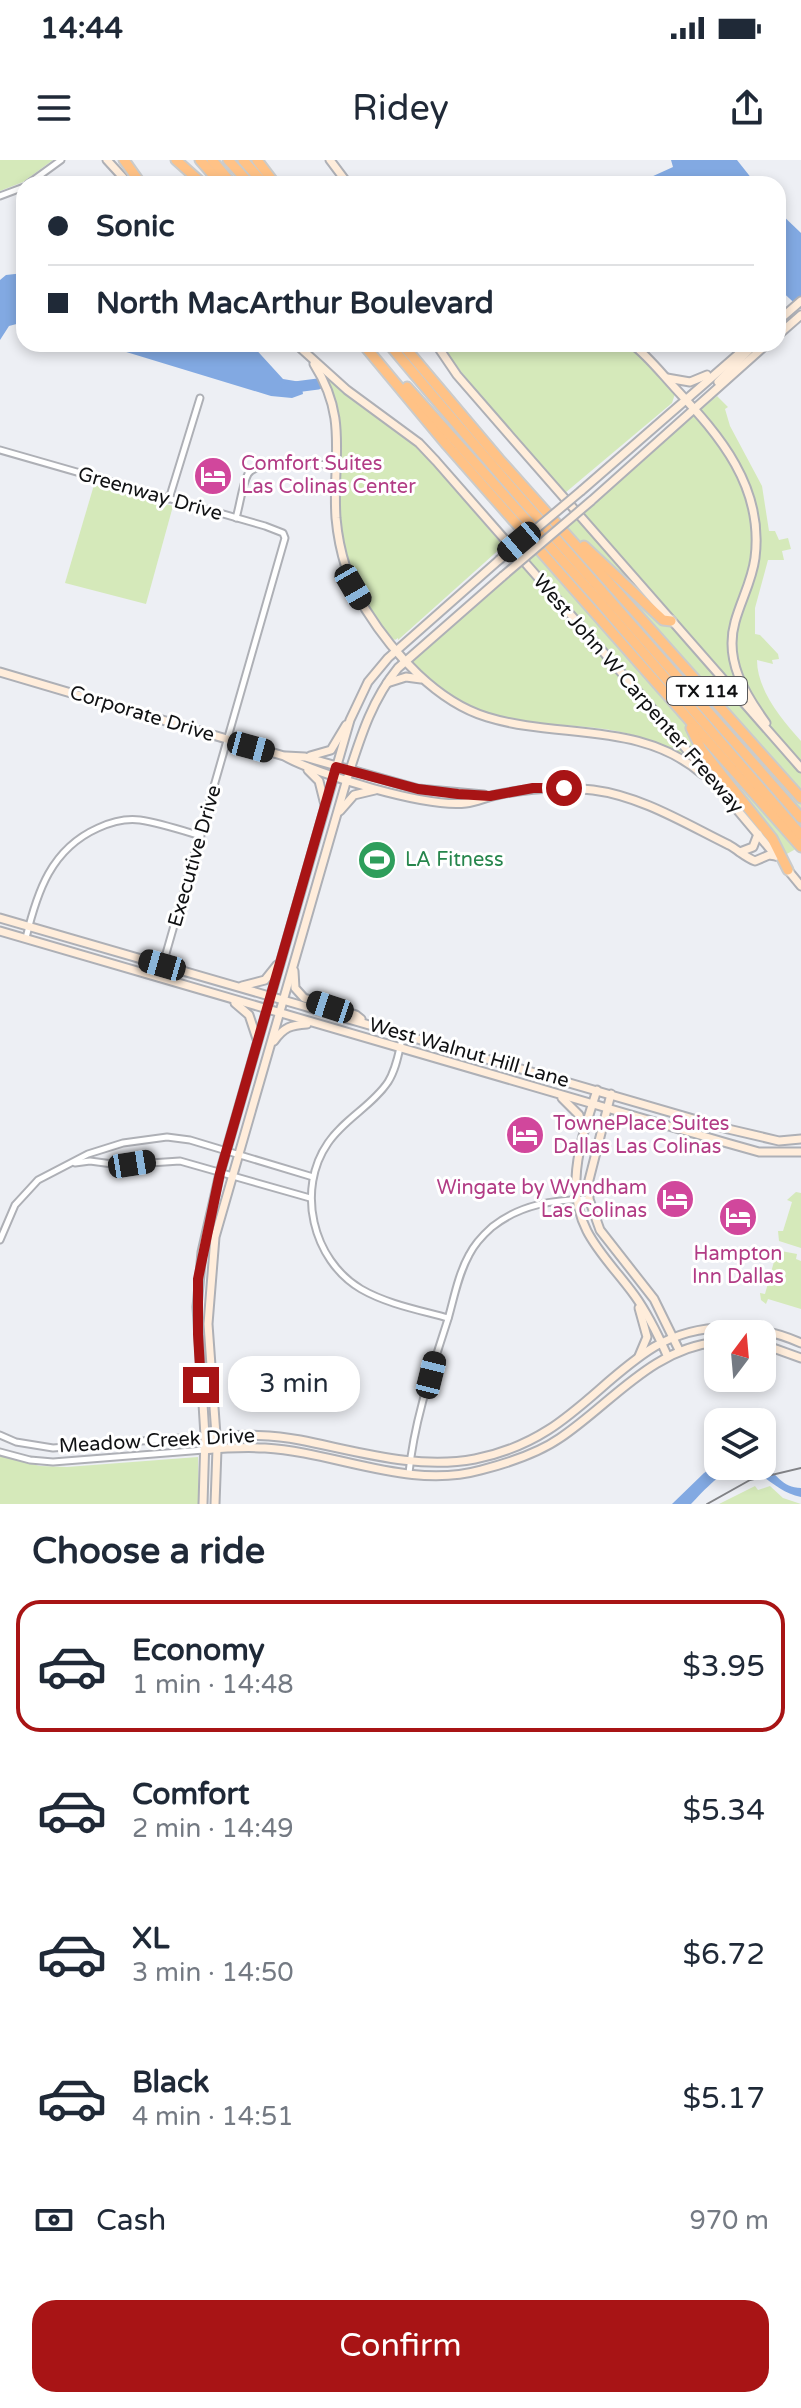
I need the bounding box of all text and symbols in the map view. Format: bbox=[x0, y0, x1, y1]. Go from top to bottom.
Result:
text: 14:44 bbox=[40, 10, 123, 47]
icon: menu bbox=[32, 86, 76, 130]
icon: share bbox=[725, 86, 769, 130]
text: Ridey bbox=[352, 87, 449, 130]
text: Sonic bbox=[96, 208, 174, 245]
text: North MacArthur Boulevard bbox=[96, 285, 494, 322]
place label: Comfort Suites Las Colinas Center bbox=[241, 452, 416, 499]
hotel icon: Comfort Suites Las Colinas Center bbox=[192, 455, 234, 497]
street label: Greenway Drive bbox=[75, 462, 225, 526]
car bbox=[493, 517, 545, 567]
car bbox=[331, 560, 375, 614]
street label: West John W Carpenter Freeway bbox=[528, 570, 749, 819]
road number: TX 114 bbox=[667, 677, 747, 705]
street label: Corporate Drive bbox=[67, 681, 217, 747]
car bbox=[225, 729, 277, 765]
route start bbox=[546, 770, 582, 806]
street label: Executive Drive bbox=[163, 782, 227, 930]
sports icon: LA Fitness bbox=[356, 839, 398, 881]
place label: LA Fitness bbox=[405, 848, 504, 872]
car bbox=[136, 947, 188, 983]
car bbox=[303, 988, 357, 1026]
street label: West Walnut Hill Lane bbox=[366, 1013, 572, 1093]
place label: TownePlace Suites Dallas Las Colinas bbox=[553, 1112, 729, 1159]
hotel icon: TownePlace Suites Dallas Las Colinas bbox=[504, 1114, 546, 1156]
car bbox=[106, 1148, 158, 1180]
place label: Wingate by Wyndham Las Colinas bbox=[436, 1176, 647, 1223]
hotel icon: Wingate by Wyndham Las Colinas bbox=[654, 1178, 696, 1220]
hotel icon: Hampton Inn Dallas bbox=[717, 1196, 759, 1238]
place label: Hampton Inn Dallas bbox=[692, 1242, 784, 1289]
north arrow bbox=[704, 1320, 776, 1392]
map controls bbox=[704, 1320, 776, 1480]
car bbox=[414, 1349, 448, 1401]
callout: 3 min bbox=[229, 1357, 361, 1413]
route end bbox=[183, 1367, 219, 1403]
text: 3 min bbox=[259, 1368, 329, 1399]
button: layers bbox=[704, 1408, 776, 1480]
street label: Meadow Creek Drive bbox=[58, 1424, 256, 1458]
text: Choose a ride bbox=[32, 1530, 265, 1573]
icon: car bbox=[36, 1630, 108, 1702]
text: Economy bbox=[132, 1632, 265, 1669]
text: $3.95 bbox=[682, 1648, 765, 1685]
text: 1 min · 14:48 bbox=[132, 1669, 294, 1700]
icon: car bbox=[36, 1774, 108, 1846]
text: Comfort bbox=[132, 1776, 250, 1813]
text: $5.34 bbox=[683, 1792, 765, 1829]
text: 2 min · 14:49 bbox=[132, 1813, 294, 1844]
icon: car bbox=[36, 1918, 108, 1990]
text: XL bbox=[132, 1920, 169, 1957]
text: $6.72 bbox=[683, 1936, 765, 1973]
text: 3 min · 14:50 bbox=[132, 1957, 294, 1988]
icon: car bbox=[36, 2062, 108, 2134]
text: Black bbox=[132, 2064, 209, 2101]
text: $5.17 bbox=[683, 2080, 765, 2117]
text: 4 min · 14:51 bbox=[132, 2101, 294, 2132]
icon: cash bbox=[32, 2198, 76, 2242]
text: Cash bbox=[96, 2202, 166, 2239]
text: 970 m bbox=[689, 2205, 769, 2236]
button: Confirm bbox=[32, 2300, 769, 2392]

